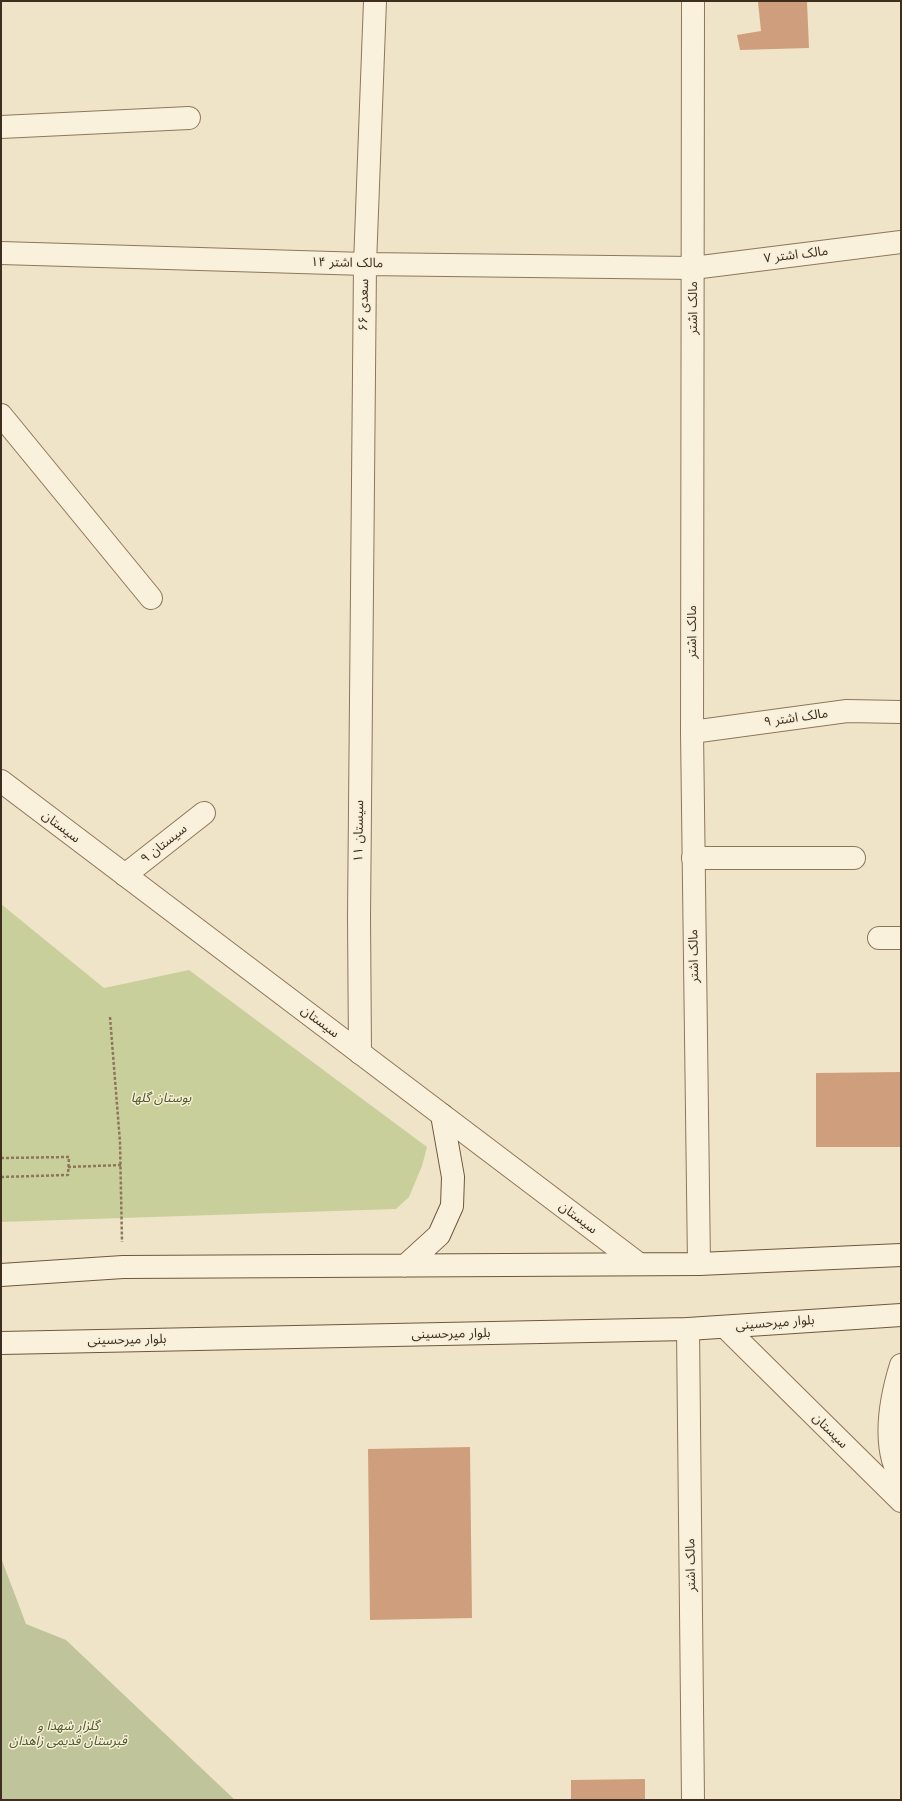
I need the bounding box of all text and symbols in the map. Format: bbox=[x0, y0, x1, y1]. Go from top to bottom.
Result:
street label: مالک اشتر ۷ bbox=[763, 243, 829, 267]
street label: مالک اشتر ۱۴ bbox=[311, 255, 383, 271]
street label: سعدی ۶۶ bbox=[356, 279, 372, 331]
street label: مالک اشتر bbox=[685, 281, 701, 335]
street label: مالک اشتر bbox=[684, 605, 700, 659]
street label: مالک اشتر ۹ bbox=[763, 706, 829, 730]
street label: سیستان ۱۱ bbox=[351, 800, 367, 862]
street label: سیستان bbox=[39, 808, 83, 846]
street label: سیستان ۹ bbox=[138, 821, 190, 867]
street label: مالک اشتر bbox=[686, 929, 702, 983]
street label: سیستان bbox=[298, 1003, 342, 1041]
park label: بوستان گلها bbox=[131, 1090, 191, 1106]
street label: سیستان bbox=[556, 1199, 600, 1237]
street label: بلوار میرحسینی bbox=[735, 1312, 815, 1334]
street label: بلوار میرحسینی bbox=[411, 1326, 491, 1342]
street label: بلوار میرحسینی bbox=[87, 1332, 167, 1348]
street label: سیستان bbox=[809, 1410, 851, 1452]
street label: مالک اشتر bbox=[683, 1538, 699, 1592]
park label: گلزار شهدا و قبرستان قدیمی زاهدان bbox=[9, 1718, 127, 1749]

